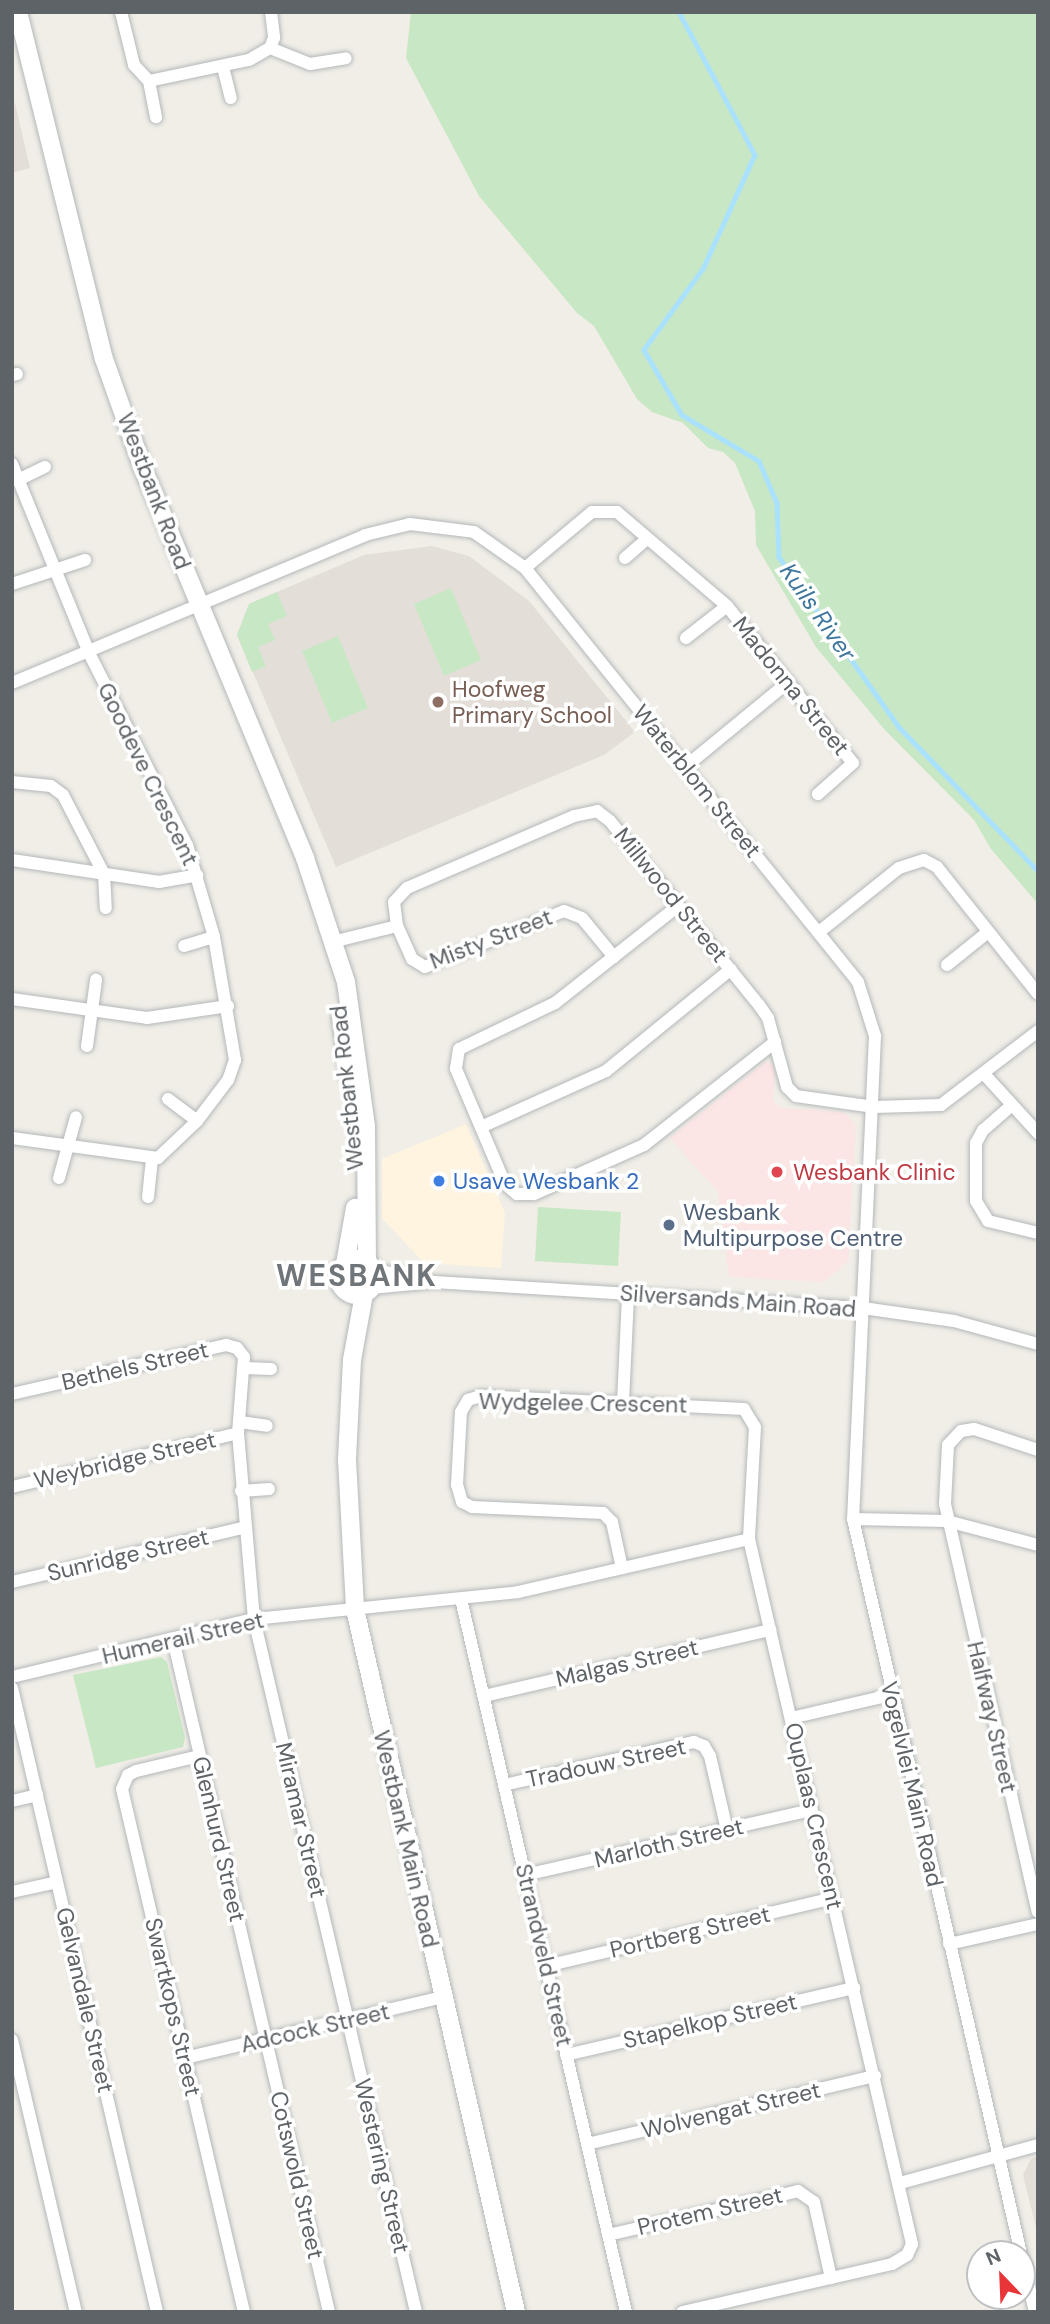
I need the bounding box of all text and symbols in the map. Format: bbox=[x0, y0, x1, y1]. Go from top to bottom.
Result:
street label: Westbank Road bbox=[111, 409, 197, 573]
water label: Kuils River bbox=[774, 558, 862, 666]
street label: Madonna Street bbox=[727, 611, 855, 761]
place label: Hoofweg Primary School bbox=[452, 675, 612, 729]
street label: Goodeve Crescent bbox=[92, 678, 204, 870]
marker: Hoofweg Primary School bbox=[430, 694, 446, 710]
street label: Waterblom Street bbox=[627, 699, 767, 863]
street label: Millwood Street bbox=[608, 822, 734, 968]
street label: Misty Street bbox=[426, 903, 556, 975]
street label: Westbank Road bbox=[325, 1004, 369, 1172]
place label: Wesbank Clinic bbox=[793, 1158, 956, 1186]
marker: Wesbank Clinic bbox=[767, 1162, 787, 1182]
place label: Usave Wesbank 2 bbox=[453, 1167, 639, 1195]
marker: Usave Wesbank 2 bbox=[431, 1173, 447, 1189]
place label: Wesbank Multipurpose Centre bbox=[683, 1198, 903, 1252]
marker: Wesbank Multipurpose Centre bbox=[661, 1217, 677, 1233]
district label: WESBANK bbox=[277, 1258, 437, 1294]
street label: Silversands Main Road bbox=[619, 1279, 857, 1323]
street label: Bethels Street bbox=[59, 1336, 211, 1396]
street label: Wydgelee Crescent bbox=[478, 1387, 688, 1419]
street label: Weybridge Street bbox=[31, 1426, 219, 1494]
street label: Sunridge Street bbox=[45, 1523, 211, 1587]
street label: Humerail Street bbox=[99, 1606, 267, 1670]
street label: Malgas Street bbox=[553, 1633, 701, 1693]
street label: Halfway Street bbox=[961, 1639, 1023, 1795]
street label: Vogelvlei Main Road bbox=[875, 1679, 949, 1889]
street label: Ouplaas Crescent bbox=[779, 1720, 849, 1912]
street label: Westbank Main Road bbox=[368, 1728, 444, 1950]
street label: Tradouw Street bbox=[524, 1733, 688, 1793]
street label: Miramar Street bbox=[270, 1740, 332, 1900]
street label: Glenhurd Street bbox=[187, 1754, 251, 1924]
street label: Marloth Street bbox=[592, 1812, 746, 1874]
street label: Strandveld Street bbox=[510, 1861, 578, 2049]
street label: Portberg Street bbox=[607, 1900, 773, 1964]
street label: Gelvandale Street bbox=[50, 1905, 120, 2095]
street label: Swartkops Street bbox=[139, 1915, 207, 2099]
street label: Stapelkop Street bbox=[620, 1988, 800, 2054]
street label: Adcock Street bbox=[238, 1997, 392, 2059]
street label: Westering Street bbox=[348, 2076, 416, 2256]
street label: Wolvengat Street bbox=[639, 2076, 823, 2144]
street label: Cotswold Street bbox=[264, 2088, 330, 2262]
street label: Protem Street bbox=[635, 2181, 785, 2241]
north arrow bbox=[966, 2240, 1036, 2310]
text: N bbox=[982, 2243, 1005, 2271]

